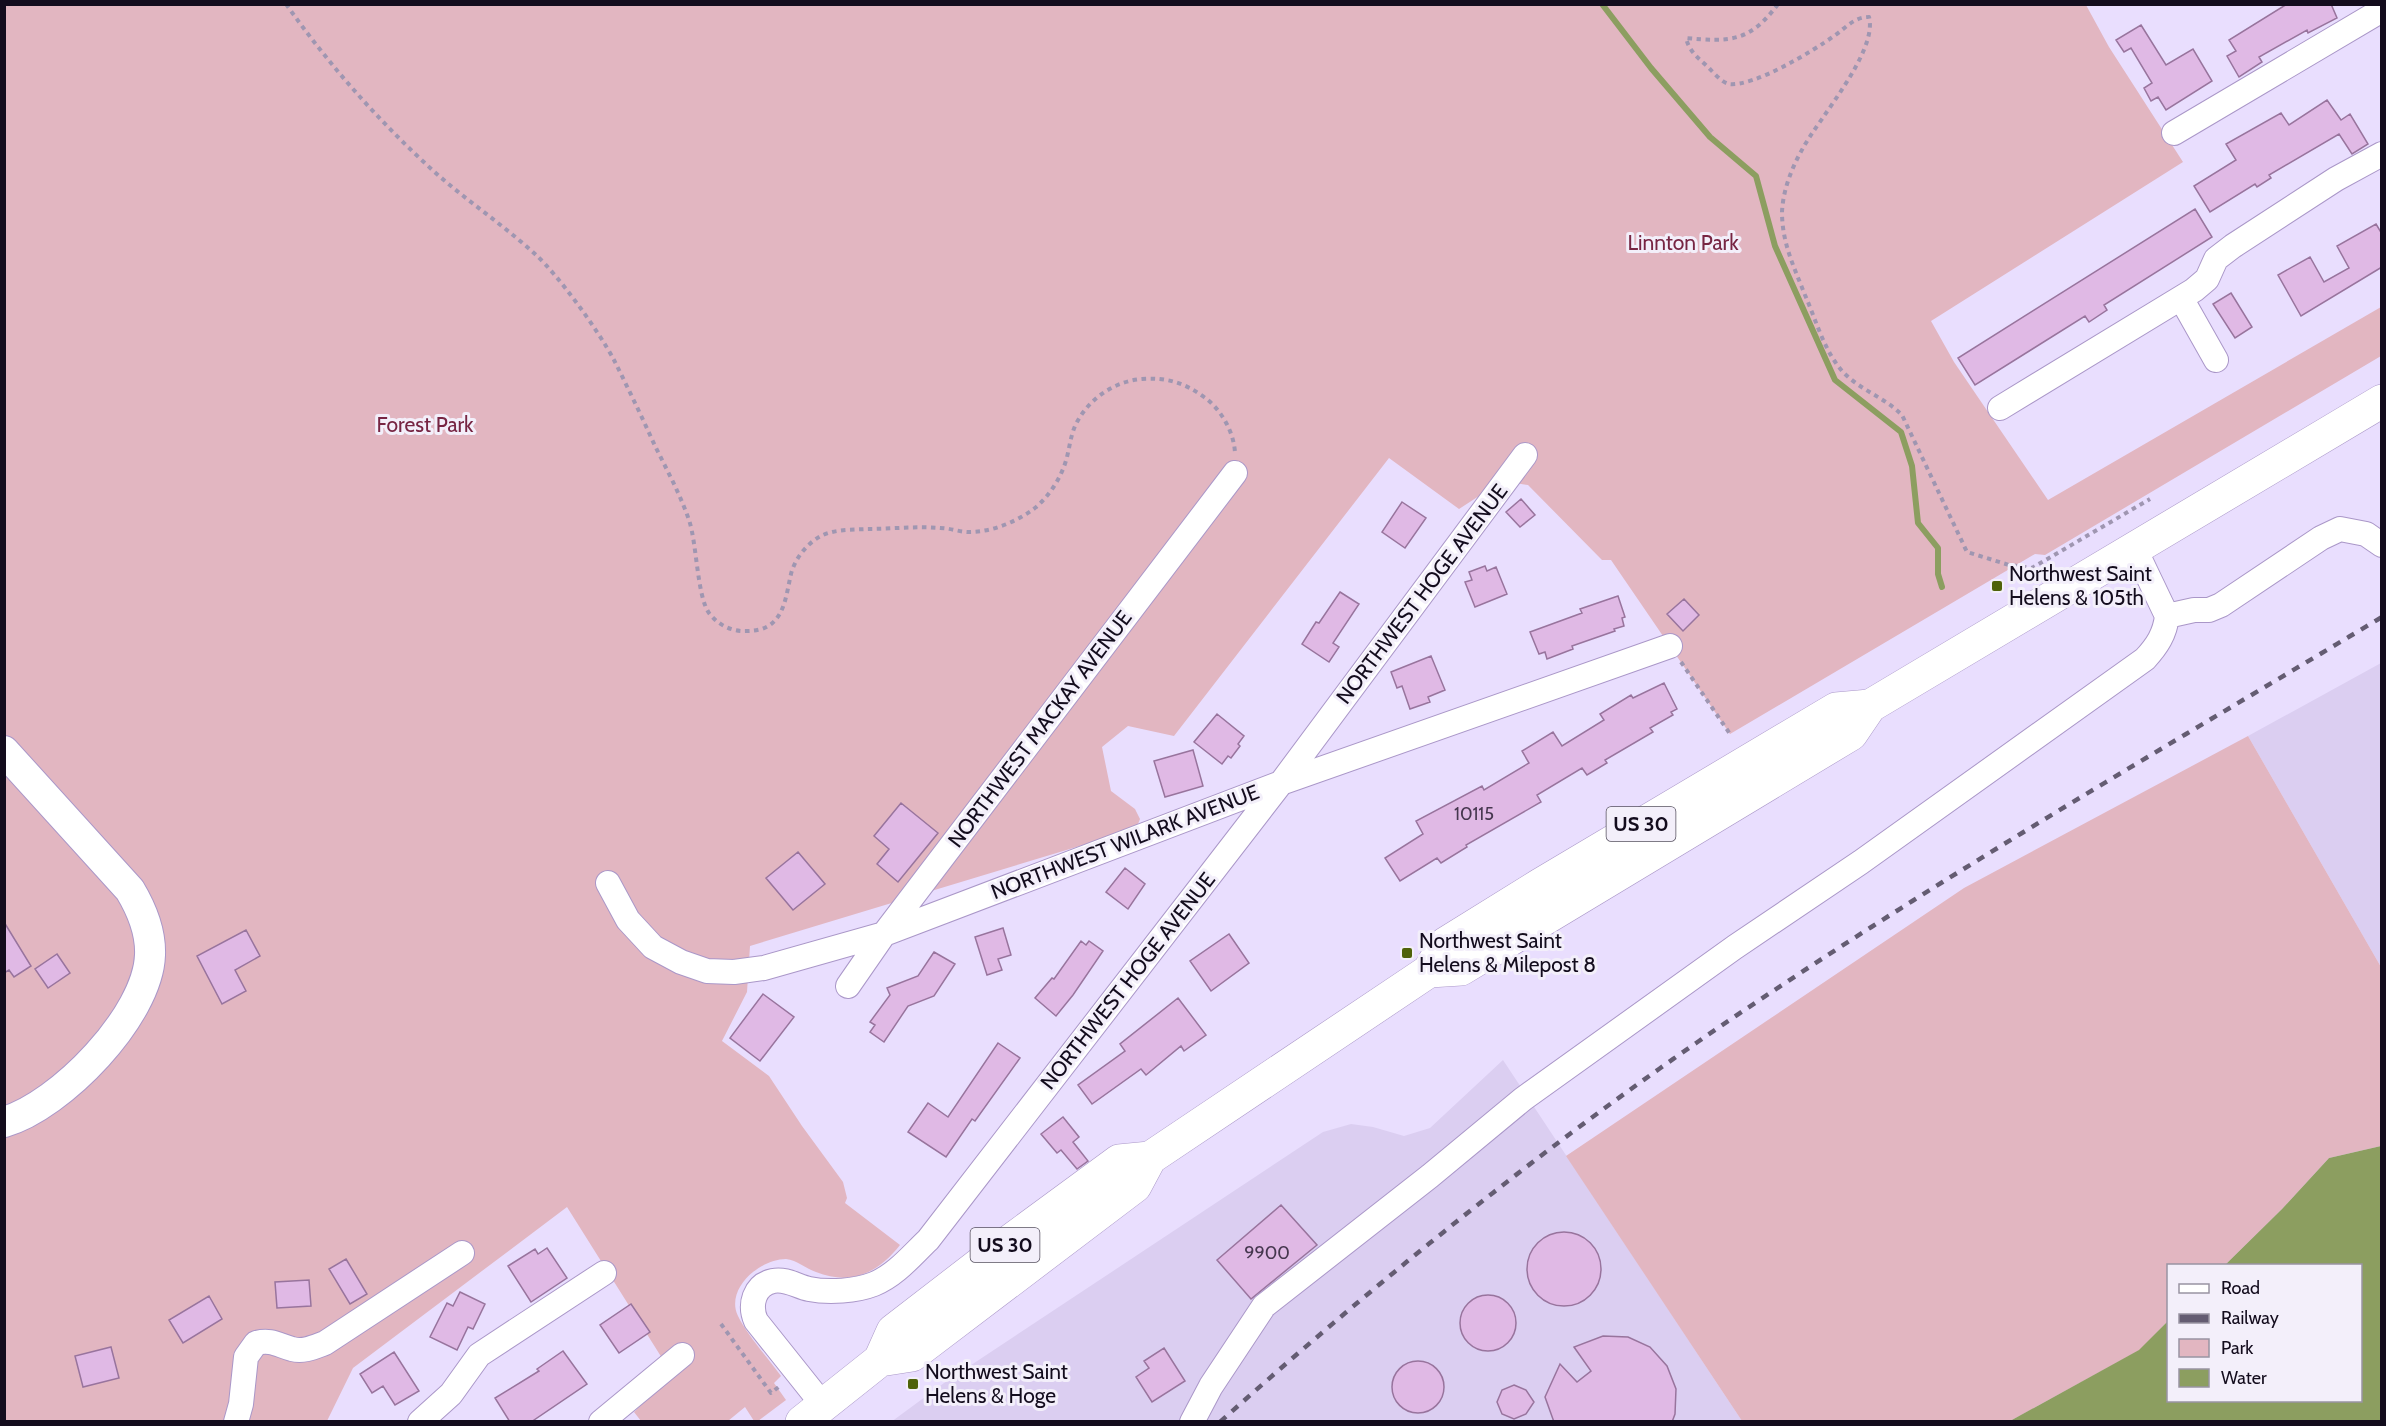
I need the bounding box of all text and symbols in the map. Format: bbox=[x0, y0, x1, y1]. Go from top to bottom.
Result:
park label: Linnton Park bbox=[1627, 230, 1739, 255]
park label: Forest Park bbox=[376, 412, 474, 437]
street label: NORTHWEST HOGE AVENUE bbox=[1331, 479, 1512, 708]
place label: Northwest Saint Helens & 105th bbox=[2009, 561, 2152, 610]
marker: Northwest Saint Helens & 105th bbox=[1990, 579, 2004, 593]
street label: NORTHWEST MACKAY AVENUE bbox=[942, 605, 1137, 852]
street label: NORTHWEST WILARK AVENUE bbox=[987, 779, 1262, 904]
house number: 10115 bbox=[1454, 803, 1494, 825]
road number: US 30 bbox=[1606, 807, 1676, 841]
street label: NORTHWEST HOGE AVENUE bbox=[1035, 867, 1220, 1094]
place label: Northwest Saint Helens & Milepost 8 bbox=[1419, 928, 1596, 977]
marker: Northwest Saint Helens & Milepost 8 bbox=[1400, 946, 1414, 960]
road number: US 30 bbox=[970, 1228, 1040, 1262]
house number: 9900 bbox=[1244, 1242, 1290, 1264]
legend bbox=[2167, 1264, 2362, 1402]
text: Road bbox=[2221, 1277, 2260, 1299]
text: Railway bbox=[2221, 1307, 2279, 1329]
text: Park bbox=[2221, 1337, 2254, 1359]
place label: Northwest Saint Helens & Hoge bbox=[925, 1359, 1068, 1408]
text: Water bbox=[2221, 1367, 2267, 1389]
marker: Northwest Saint Helens & Hoge bbox=[906, 1377, 920, 1391]

